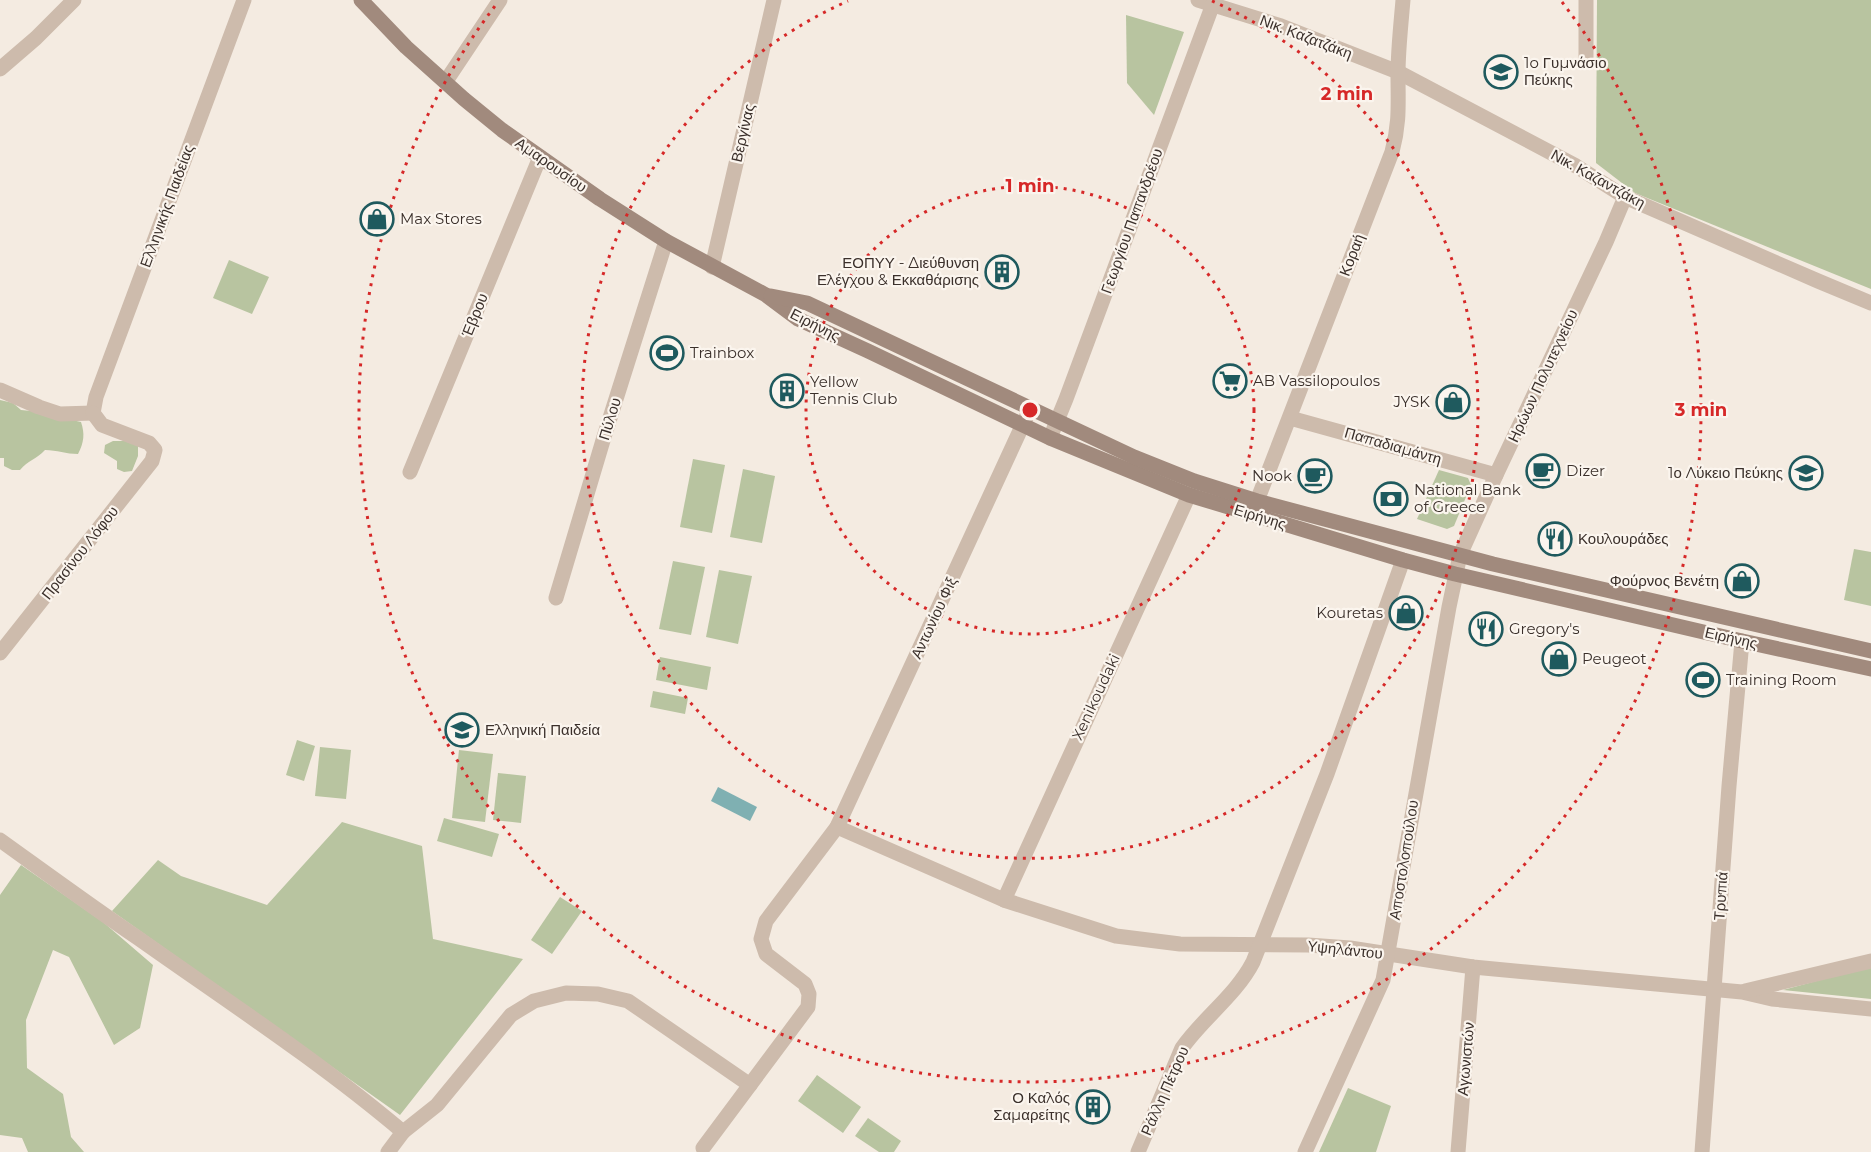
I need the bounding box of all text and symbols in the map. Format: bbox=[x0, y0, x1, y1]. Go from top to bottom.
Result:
street label: Νικ. Καζατζάκη bbox=[1257, 10, 1355, 63]
place label: 1o Γυμνάσιο Πεύκης bbox=[1524, 53, 1607, 89]
school or university icon: 1o Γυμνάσιο Πεύκης bbox=[1483, 54, 1519, 90]
text: 2 min bbox=[1321, 83, 1373, 105]
street label: Βεργίνας bbox=[727, 102, 758, 164]
street label: Αμαρουσίου bbox=[512, 133, 591, 196]
street label: Ελληνικής Παιδείας bbox=[135, 142, 198, 270]
street label: Νικ. Καζαντζάκη bbox=[1548, 145, 1649, 212]
street label: Γεωργίου Παπανδρέου bbox=[1096, 146, 1167, 296]
text: 1 min bbox=[1006, 175, 1054, 197]
shop icon: Max Stores bbox=[359, 201, 395, 237]
place label: Max Stores bbox=[400, 209, 482, 228]
street label: Κοραή bbox=[1335, 231, 1368, 279]
place label: ΕΟΠΥΥ - Διεύθυνση Ελέγχου & Εκκαθάρισης bbox=[817, 253, 979, 289]
building icon: ΕΟΠΥΥ - Διεύθυνση Ελέγχου & Εκκαθάρισης bbox=[984, 254, 1020, 290]
street label: Έβρου bbox=[457, 290, 492, 340]
street label: Ειρήνης bbox=[787, 304, 843, 345]
street label: Ηρώων Πολυτεχνείου bbox=[1503, 306, 1582, 445]
sports icon: Trainbox bbox=[649, 335, 685, 371]
place label: Trainbox bbox=[690, 343, 754, 362]
supermarket icon: AB Vassilopoulos bbox=[1212, 363, 1248, 399]
place label: AB Vassilopoulos bbox=[1253, 371, 1380, 390]
place label: Yellow Tennis Club bbox=[810, 372, 897, 408]
building icon: Yellow Tennis Club bbox=[769, 373, 805, 409]
shop icon: JYSK bbox=[1435, 384, 1471, 420]
place label: JYSK bbox=[1392, 392, 1430, 411]
street label: Πύλου bbox=[594, 395, 625, 443]
text: 3 min bbox=[1674, 399, 1727, 421]
centre of rings bbox=[1020, 400, 1040, 420]
street label: Παπαδιαμάντη bbox=[1342, 423, 1444, 468]
cafe icon: Dizer bbox=[1525, 453, 1561, 489]
school or university icon: 1ο Λύκειο Πεύκης bbox=[1788, 455, 1824, 491]
cafe icon: Nook bbox=[1297, 458, 1333, 494]
place label: Dizer bbox=[1566, 461, 1605, 480]
place label: 1ο Λύκειο Πεύκης bbox=[1668, 463, 1783, 482]
place label: Nook bbox=[1252, 466, 1292, 485]
place label: National Bank of Greece bbox=[1414, 480, 1521, 516]
bank icon: National Bank of Greece bbox=[1373, 481, 1409, 517]
street label: Ειρήνης bbox=[1232, 500, 1288, 533]
street label: Πρασίνου Λόφου bbox=[37, 502, 122, 603]
restaurant icon: Κουλουράδες bbox=[1537, 521, 1573, 557]
place label: Κουλουράδες bbox=[1578, 529, 1669, 548]
shop icon: Φούρνος Βενέτη bbox=[1724, 563, 1760, 599]
place label: Φούρνος Βενέτη bbox=[1610, 571, 1719, 590]
street label: Αντωνίου Φιξ bbox=[906, 574, 961, 662]
shop icon: Kouretas bbox=[1388, 595, 1424, 631]
place label: Kouretas bbox=[1316, 603, 1383, 622]
restaurant icon: Gregory's bbox=[1468, 611, 1504, 647]
place label: Gregory's bbox=[1509, 619, 1580, 638]
street label: Ειρήνης bbox=[1703, 622, 1759, 653]
shop icon: Peugeot bbox=[1541, 641, 1577, 677]
place label: Peugeot bbox=[1582, 649, 1647, 668]
street label: Xenikoudaki bbox=[1067, 651, 1124, 743]
sports icon: Training Room bbox=[1685, 662, 1721, 698]
place label: Training Room bbox=[1726, 670, 1837, 689]
school or university icon: Ελληνική Παιδεία bbox=[444, 712, 480, 748]
place label: Ελληνική Παιδεία bbox=[485, 720, 600, 739]
street label: Αποστολοπούλου bbox=[1385, 799, 1422, 921]
street label: Τρυπιά bbox=[1709, 871, 1732, 921]
street label: Υψηλάντου bbox=[1306, 936, 1384, 963]
street label: Αγωνιστών bbox=[1453, 1021, 1478, 1097]
street label: Ράλλη Πέτρου bbox=[1136, 1043, 1193, 1138]
place label: Ο Καλός Σαμαρείτης bbox=[993, 1088, 1070, 1124]
building icon: Ο Καλός Σαμαρείτης bbox=[1075, 1089, 1111, 1125]

